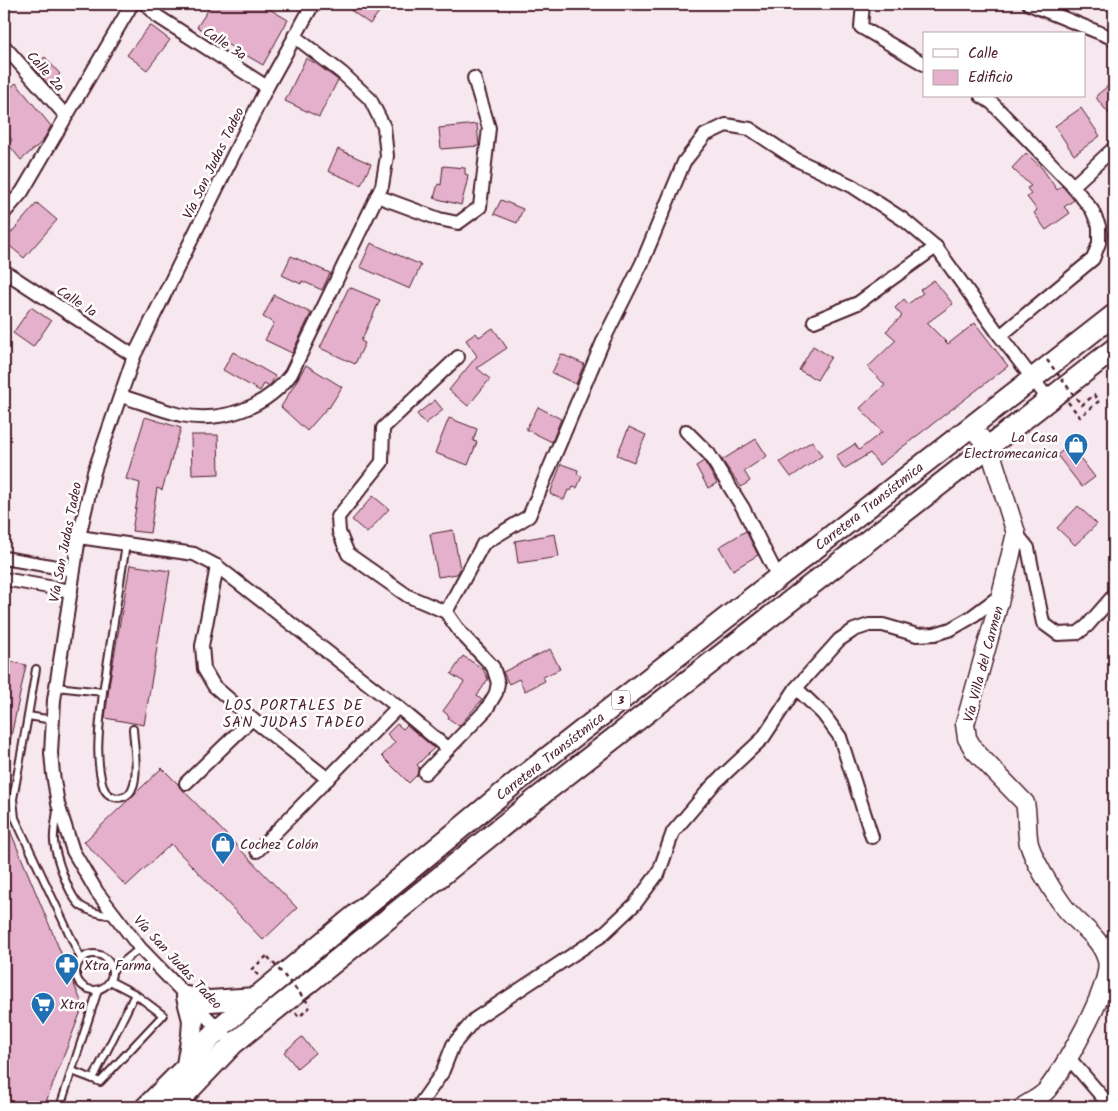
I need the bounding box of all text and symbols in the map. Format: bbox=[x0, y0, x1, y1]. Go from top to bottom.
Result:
street label: Calle 3a bbox=[198, 21, 251, 66]
legend bbox=[923, 32, 1086, 98]
text: Calle bbox=[968, 42, 998, 66]
street label: Calle 2a bbox=[21, 46, 70, 97]
text: Edificio bbox=[968, 66, 1013, 90]
street label: Vía San Judas Tadeo bbox=[177, 104, 251, 223]
street label: Calle 1a bbox=[52, 280, 101, 323]
place label: La Casa Electromecanica bbox=[964, 427, 1058, 465]
shop icon: La Casa Electromecanica bbox=[1063, 432, 1089, 466]
street label: Carretera Transístmica bbox=[810, 457, 929, 556]
street label: Vía San Judas Tadeo bbox=[44, 480, 88, 604]
street label: Vía Villa del Carmen bbox=[958, 604, 1010, 725]
road number: 3 bbox=[612, 690, 630, 710]
district label: LOS PORTALES DE SAN JUDAS TADEO bbox=[223, 694, 365, 735]
street label: Carretera Transístmica bbox=[491, 707, 610, 806]
shop icon: Cochez Colón bbox=[210, 831, 236, 865]
place label: Cochez Colón bbox=[240, 834, 318, 856]
street label: Vía San Judas Tadeo bbox=[128, 911, 227, 1015]
pharmacy icon: Xtra Farma bbox=[54, 952, 80, 986]
place label: Xtra Farma bbox=[84, 955, 151, 977]
supermarket icon: Xtra bbox=[30, 991, 56, 1025]
place label: Xtra bbox=[60, 994, 85, 1016]

